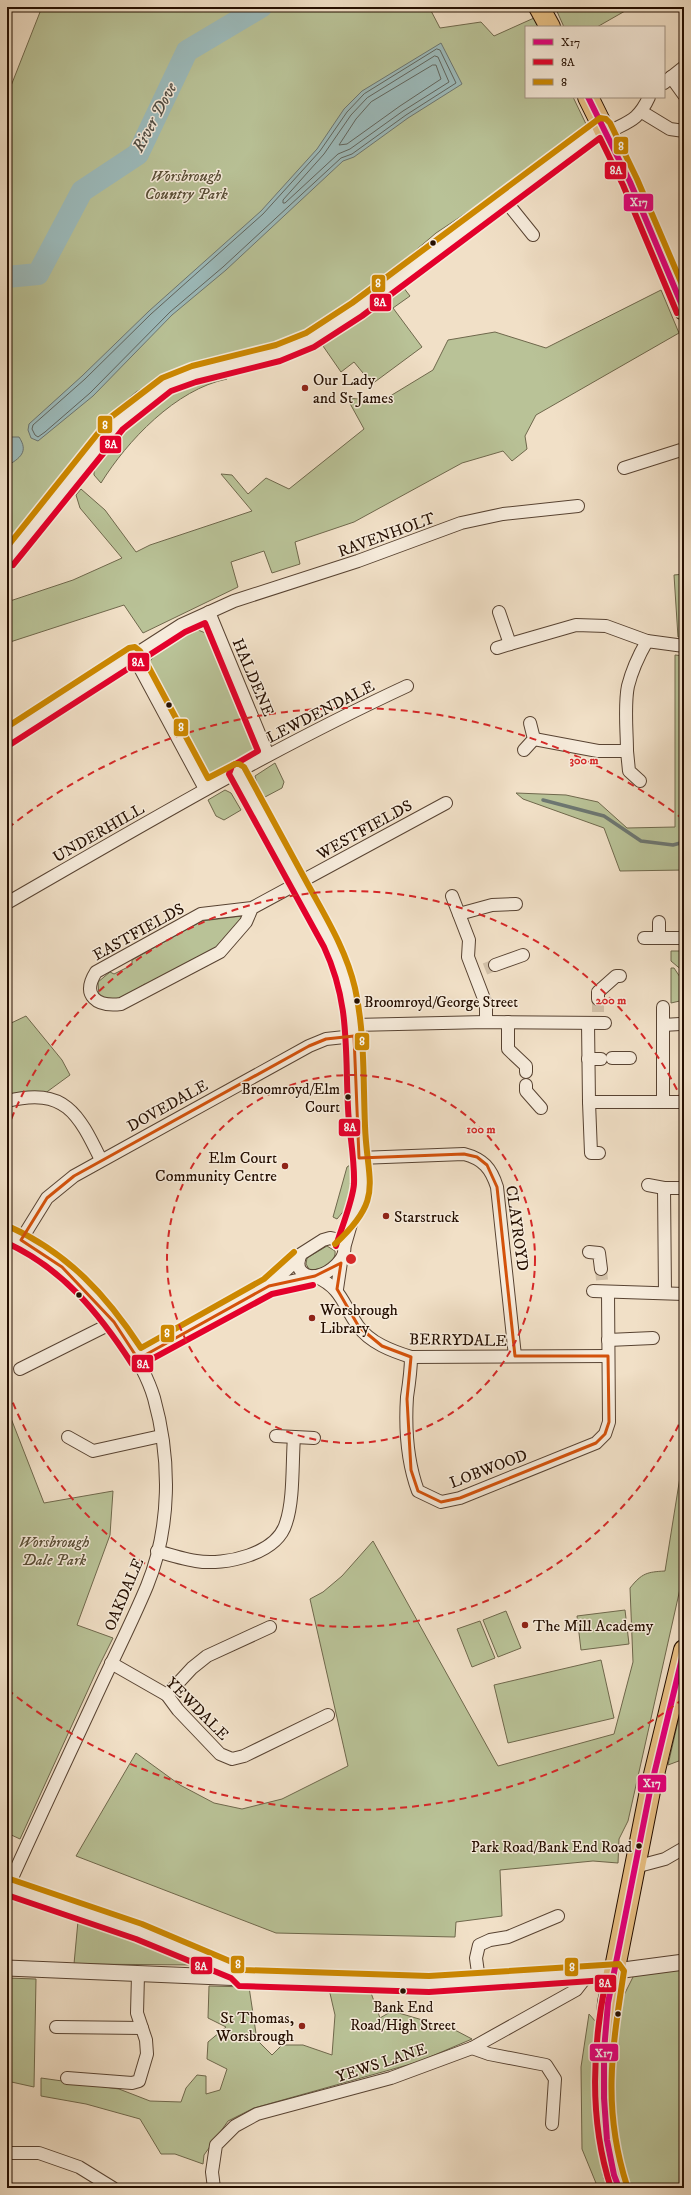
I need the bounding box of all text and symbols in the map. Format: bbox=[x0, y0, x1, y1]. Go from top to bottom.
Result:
legend bbox=[525, 26, 665, 98]
text: X17 bbox=[561, 35, 580, 50]
text: 8A bbox=[561, 55, 575, 70]
text: 8 bbox=[561, 75, 567, 90]
water label: River Dove bbox=[127, 78, 183, 157]
line badge: 8 bbox=[613, 136, 629, 155]
text: 8 bbox=[618, 140, 624, 154]
line badge: 8A bbox=[604, 161, 627, 180]
text: 8A bbox=[610, 164, 623, 178]
park label: Worsbrough Country Park bbox=[144, 166, 228, 204]
line badge: X17 bbox=[623, 193, 654, 212]
text: X17 bbox=[630, 196, 648, 210]
unlabelled marker bbox=[428, 238, 438, 248]
line badge: 8 bbox=[371, 274, 386, 293]
text: 8 bbox=[375, 277, 381, 291]
line badge: 8A bbox=[369, 293, 392, 312]
text: 8A bbox=[374, 296, 387, 310]
place label: Our Lady and St James bbox=[313, 370, 393, 408]
marker: Our Lady and St James bbox=[300, 383, 310, 393]
line badge: 8 bbox=[97, 415, 113, 434]
text: 8 bbox=[102, 419, 108, 433]
line badge: 8A bbox=[99, 435, 122, 454]
text: 8A bbox=[105, 438, 118, 452]
street label: RAVENHOLT bbox=[335, 508, 438, 562]
street label: HALDENE bbox=[228, 635, 278, 719]
line badge: 8A bbox=[127, 652, 150, 672]
text: 8A bbox=[132, 656, 145, 670]
street label: LEWDENDALE bbox=[263, 676, 378, 748]
unlabelled marker bbox=[164, 700, 174, 710]
line badge: 8 bbox=[173, 718, 189, 737]
text: 8 bbox=[178, 721, 184, 735]
text: 300 m bbox=[570, 753, 598, 768]
street label: WESTFIELDS bbox=[312, 795, 416, 865]
street label: UNDERHILL bbox=[49, 798, 148, 867]
street label: EASTFIELDS bbox=[89, 898, 188, 965]
place label: Broomroyd/George Street bbox=[364, 993, 518, 1012]
text: 200 m bbox=[596, 993, 626, 1008]
marker: Broomroyd/George Street bbox=[352, 996, 362, 1006]
line badge: 8 bbox=[354, 1032, 370, 1051]
text: 8 bbox=[359, 1035, 365, 1049]
street label: DOVEDALE bbox=[124, 1075, 211, 1136]
place label: Broomroyd/Elm Court bbox=[241, 1080, 340, 1117]
marker: Broomroyd/Elm Court bbox=[343, 1092, 353, 1102]
line badge: 8A bbox=[338, 1118, 361, 1137]
text: 8A bbox=[344, 1121, 357, 1135]
text: 100 m bbox=[467, 1122, 495, 1137]
place label: Elm Court Community Centre bbox=[155, 1148, 277, 1186]
marker: Elm Court Community Centre bbox=[280, 1161, 290, 1171]
street label: CLAYROYD bbox=[501, 1184, 533, 1272]
place label: Starstruck bbox=[394, 1207, 459, 1227]
marker: Starstruck bbox=[381, 1211, 391, 1221]
centre of rings bbox=[344, 1252, 358, 1266]
unlabelled marker bbox=[74, 1290, 84, 1300]
place label: Worsbrough Library bbox=[319, 1300, 399, 1338]
marker: Worsbrough Library bbox=[307, 1313, 317, 1323]
line badge: 8 bbox=[160, 1324, 175, 1343]
text: 8 bbox=[164, 1327, 170, 1341]
street label: BERRYDALE bbox=[409, 1329, 507, 1351]
line badge: 8A bbox=[131, 1354, 154, 1373]
text: 8A bbox=[137, 1358, 150, 1372]
street label: LOBWOOD bbox=[447, 1445, 530, 1493]
park label: Worsbrough Dale Park bbox=[18, 1532, 90, 1570]
street label: OAKDALE bbox=[100, 1555, 148, 1634]
place label: The Mill Academy bbox=[533, 1616, 654, 1636]
marker: The Mill Academy bbox=[520, 1620, 530, 1630]
street label: YEWDALE bbox=[162, 1673, 233, 1744]
line badge: X17 bbox=[637, 1774, 667, 1793]
text: X17 bbox=[643, 1777, 661, 1791]
place label: Park Road/Bank End Road bbox=[471, 1838, 633, 1857]
marker: Park Road/Bank End Road bbox=[634, 1841, 644, 1851]
line badge: 8 bbox=[230, 1955, 245, 1974]
line badge: 8A bbox=[190, 1956, 213, 1975]
line badge: 8 bbox=[564, 1957, 579, 1977]
text: 8 bbox=[235, 1958, 241, 1972]
text: 8A bbox=[195, 1960, 208, 1974]
text: 8 bbox=[569, 1961, 575, 1975]
line badge: 8A bbox=[594, 1974, 617, 1993]
text: 8A bbox=[599, 1977, 612, 1991]
marker: Bank End Road/High Street bbox=[398, 1986, 408, 1996]
place label: Bank End Road/High Street bbox=[350, 1998, 456, 2035]
place label: St Thomas, Worsbrough bbox=[215, 2008, 295, 2046]
unlabelled marker bbox=[613, 2009, 623, 2019]
marker: St Thomas, Worsbrough bbox=[297, 2021, 307, 2031]
street label: YEWS LANE bbox=[333, 2039, 429, 2087]
line badge: X17 bbox=[589, 2043, 619, 2062]
text: X17 bbox=[595, 2047, 613, 2061]

